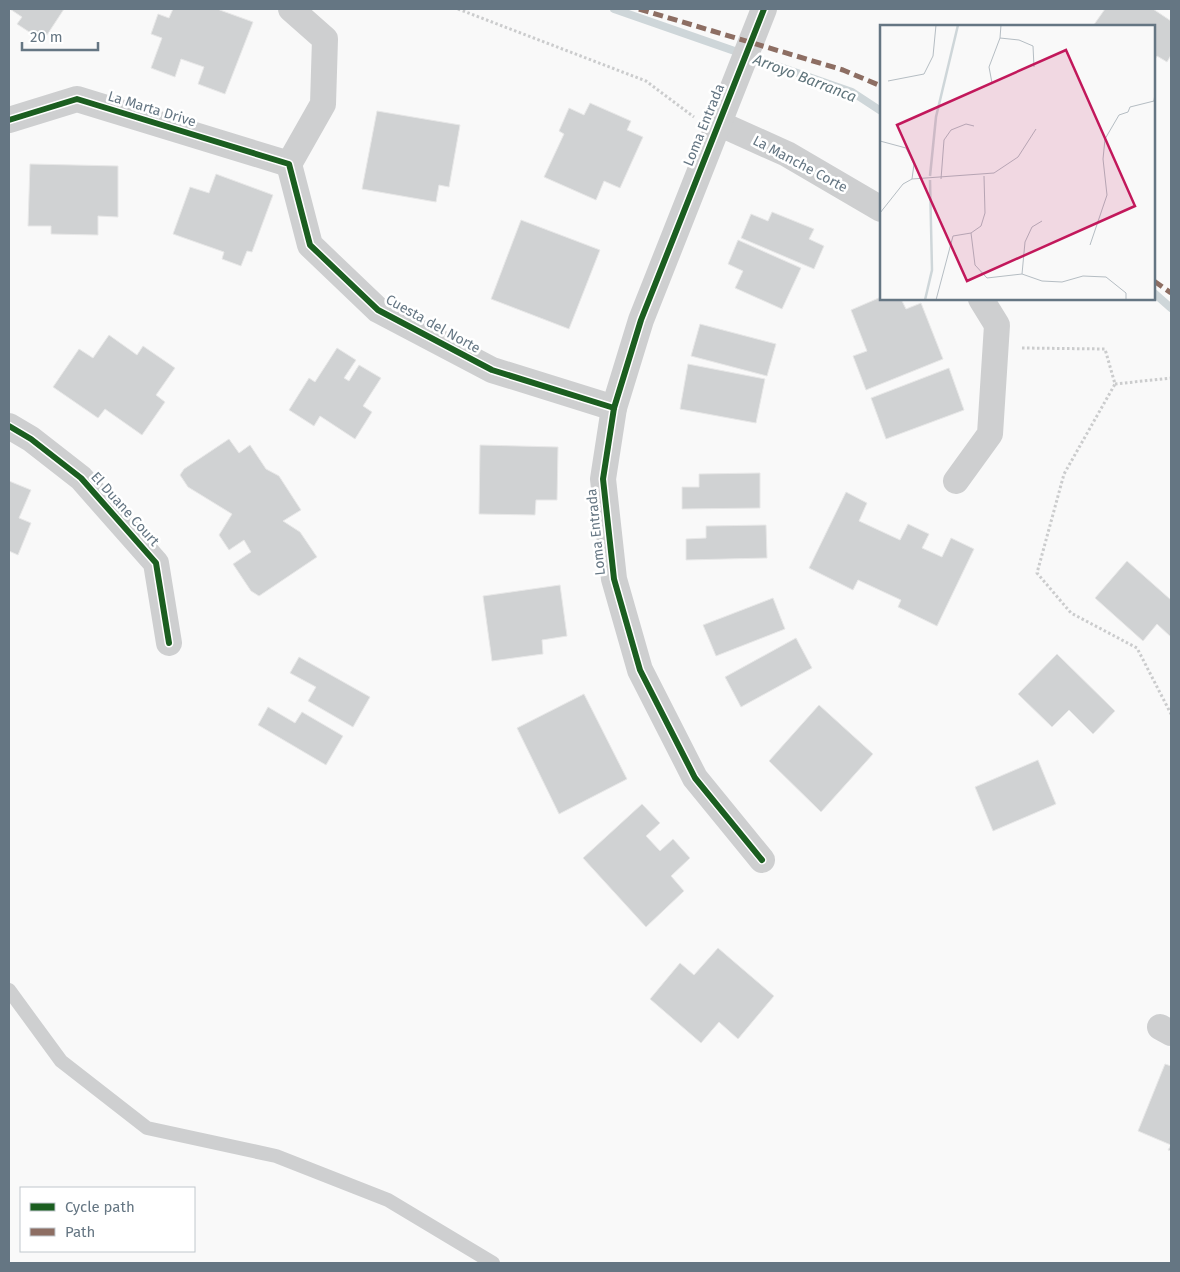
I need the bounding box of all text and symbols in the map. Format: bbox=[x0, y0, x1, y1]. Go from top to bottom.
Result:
scale bar bbox=[22, 20, 99, 52]
inset map bbox=[880, 25, 1155, 300]
text: 20 m bbox=[30, 28, 63, 46]
water label: Arroyo Barranca bbox=[750, 50, 859, 106]
street label: Loma Entrada bbox=[680, 81, 728, 169]
street label: La Marta Drive bbox=[106, 88, 198, 130]
street label: La Manche Corte bbox=[750, 132, 850, 196]
street label: Cuesta del Norte bbox=[383, 291, 483, 357]
street label: El Duane Court bbox=[87, 468, 163, 550]
street label: Loma Entrada bbox=[583, 488, 609, 576]
legend bbox=[20, 1187, 195, 1252]
text: Cycle path bbox=[65, 1198, 135, 1216]
text: Path bbox=[65, 1223, 95, 1241]

